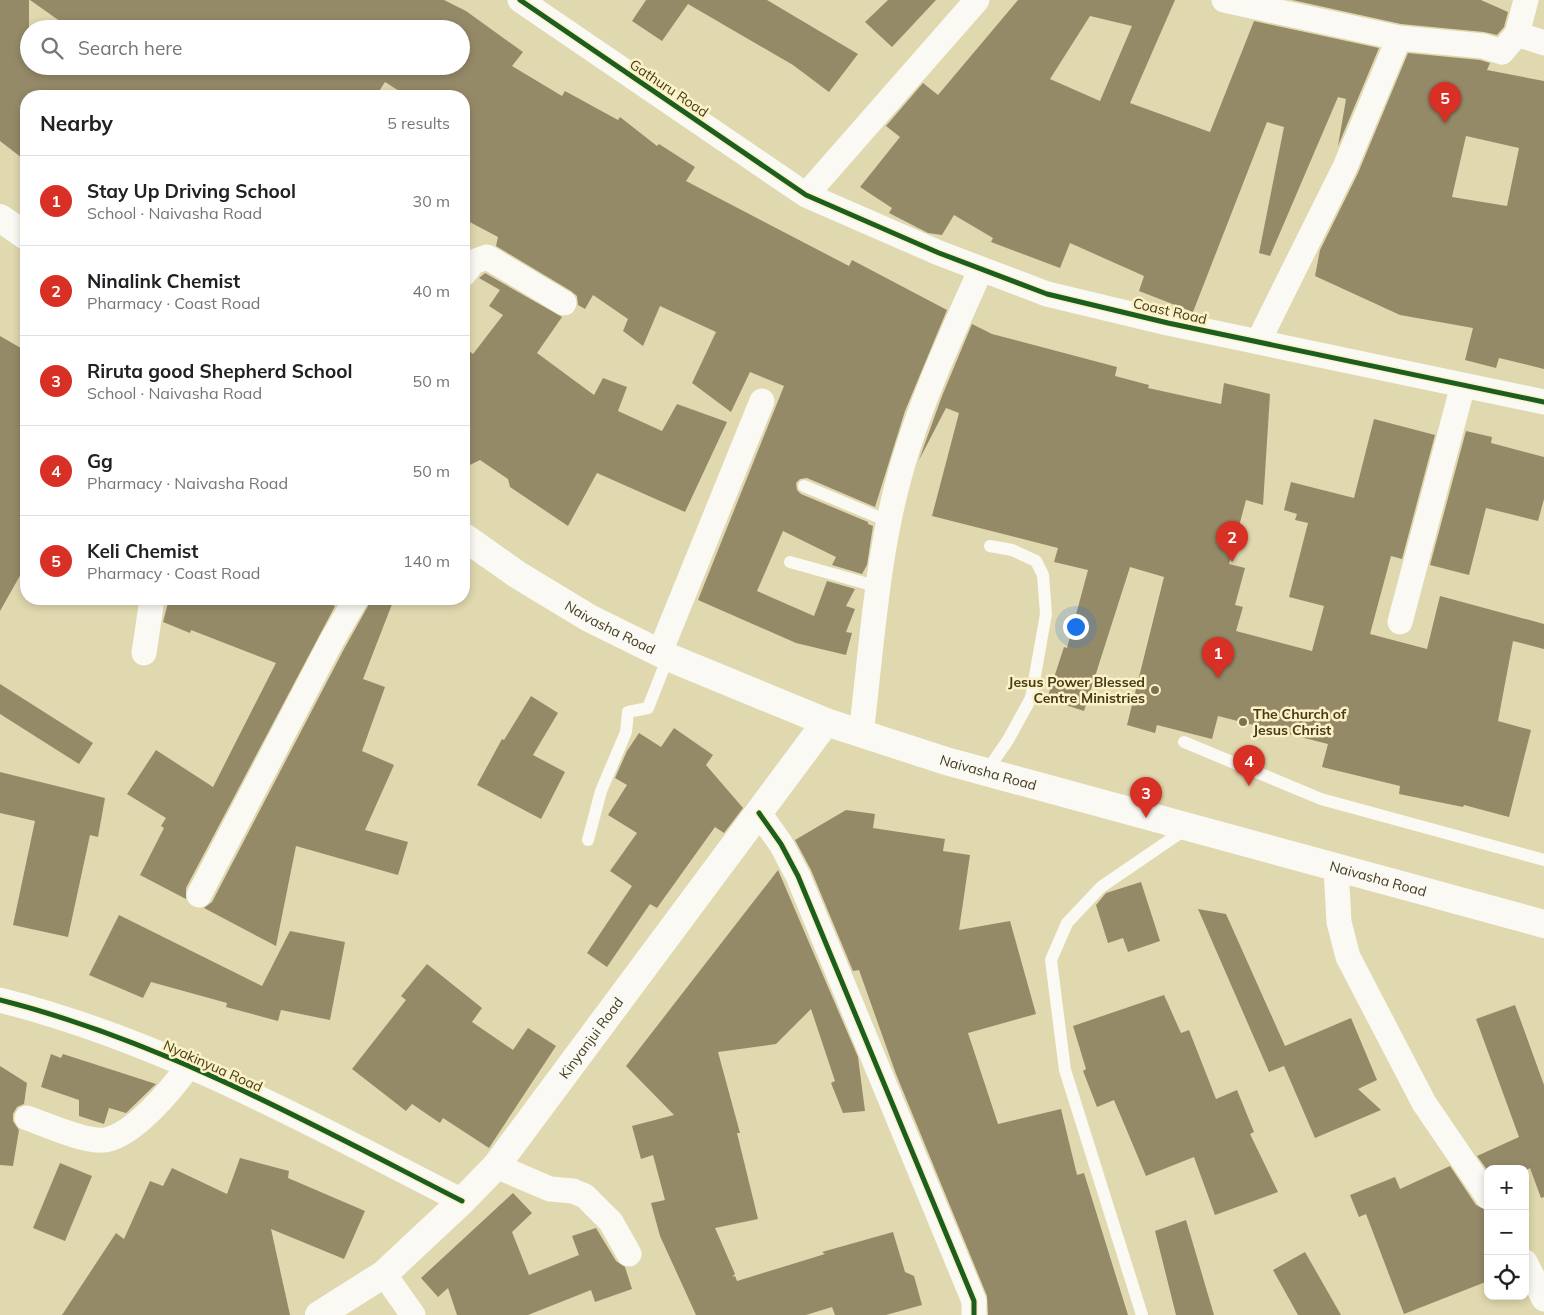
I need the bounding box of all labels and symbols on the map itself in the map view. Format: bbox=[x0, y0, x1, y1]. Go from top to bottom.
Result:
street label: Gathuru Road bbox=[626, 55, 712, 121]
pin: 5 bbox=[1429, 82, 1461, 123]
street label: Coast Road bbox=[1131, 294, 1209, 328]
pin: 2 bbox=[1216, 521, 1248, 562]
street label: Naivasha Road bbox=[561, 596, 658, 658]
your location bbox=[1063, 614, 1089, 640]
pin: 1 bbox=[1202, 637, 1234, 678]
place label: Jesus Power Blessed Centre Ministries bbox=[1008, 673, 1145, 707]
marker: Jesus Power Blessed Centre Ministries bbox=[1149, 684, 1161, 696]
place label: The Church of Jesus Christ bbox=[1253, 705, 1347, 739]
marker: The Church of Jesus Christ bbox=[1237, 716, 1249, 728]
pin: 4 bbox=[1233, 745, 1265, 786]
street label: Naivasha Road bbox=[938, 751, 1039, 794]
pin: 3 bbox=[1130, 777, 1162, 818]
street label: Naivasha Road bbox=[1328, 857, 1428, 901]
street label: Kinyanjui Road bbox=[555, 994, 627, 1082]
street label: Nyakinyua Road bbox=[161, 1036, 265, 1096]

